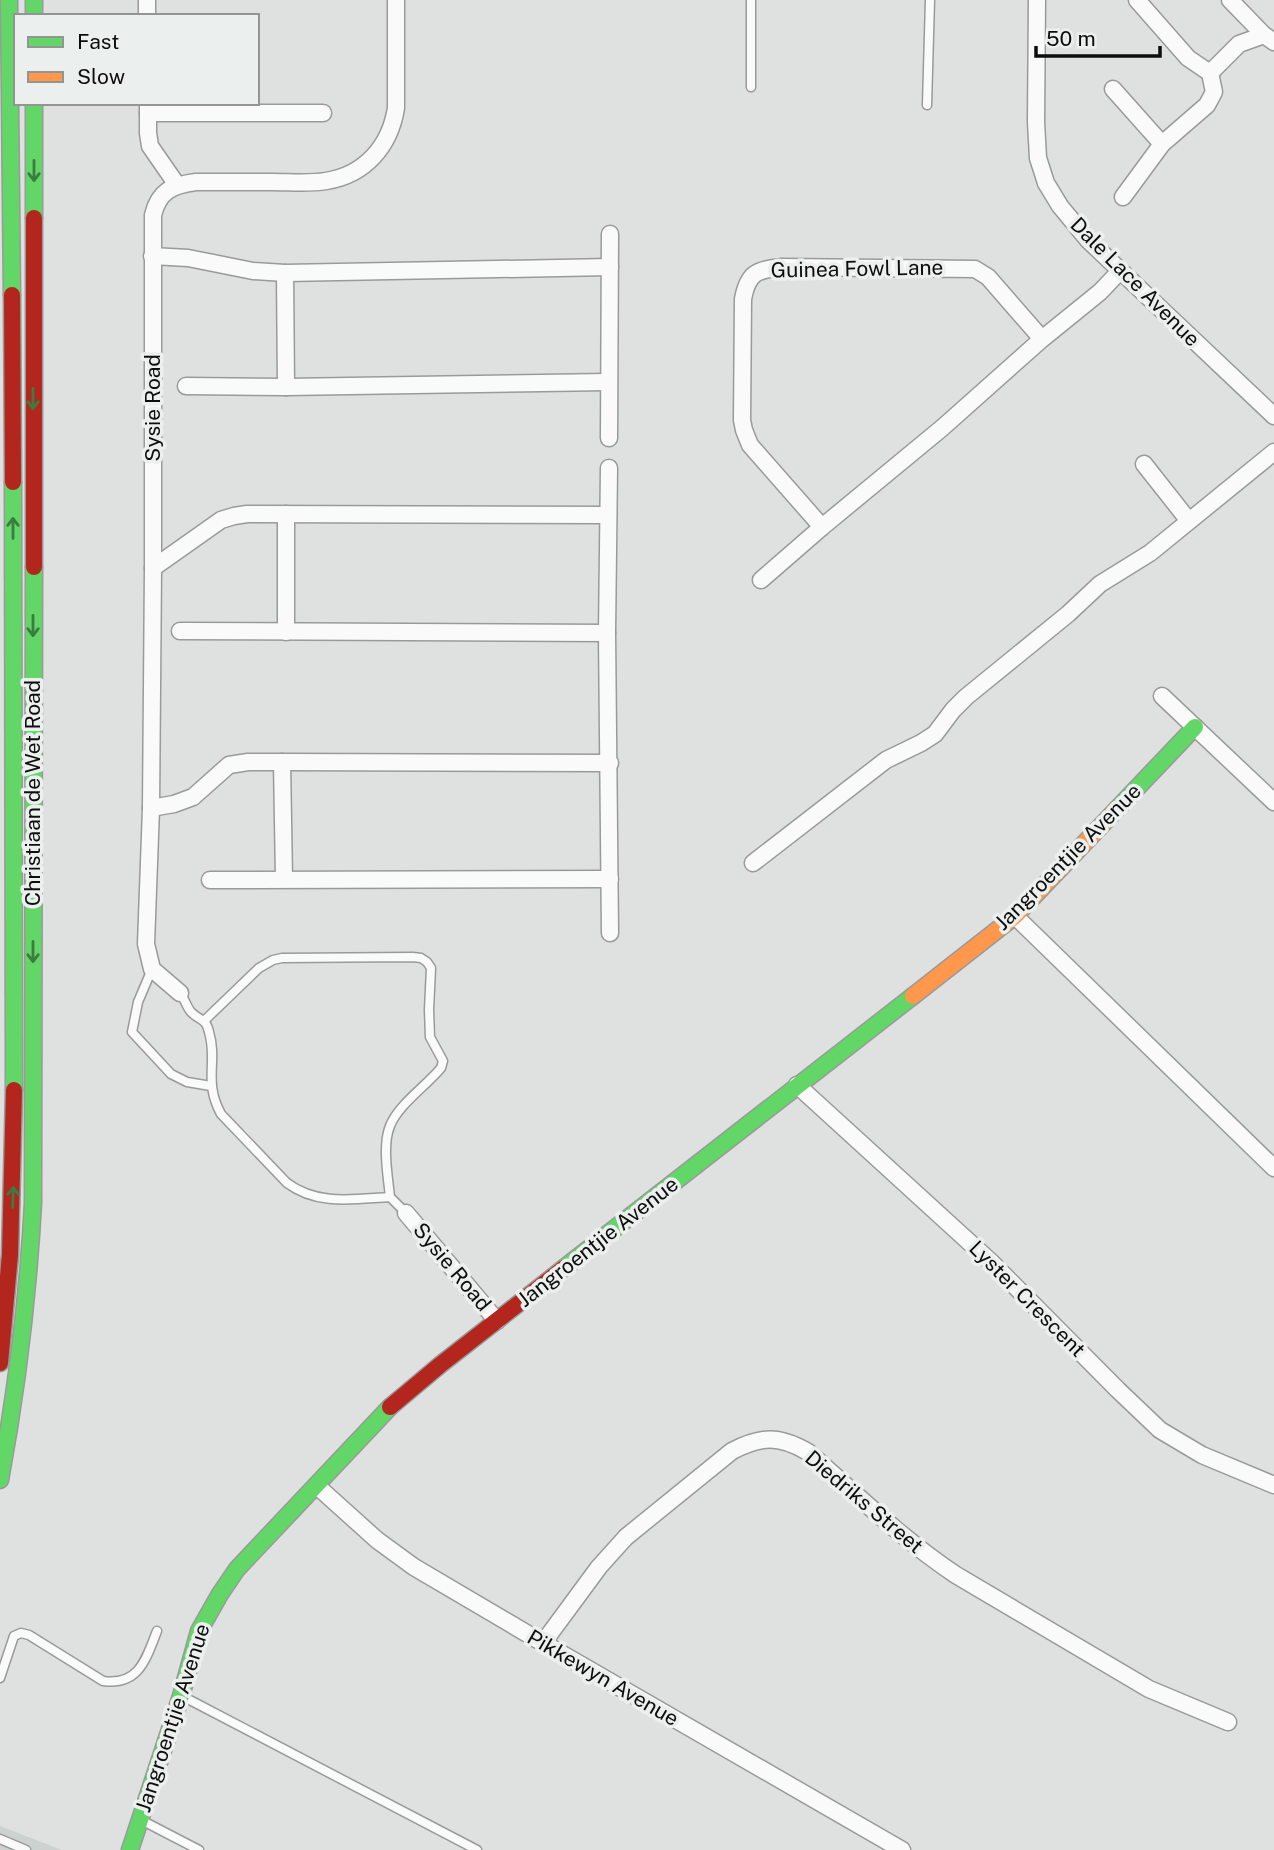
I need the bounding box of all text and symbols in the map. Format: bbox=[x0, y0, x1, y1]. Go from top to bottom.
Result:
legend bbox=[14, 14, 259, 105]
scale bar bbox=[1036, 14, 1160, 58]
text: 50 m bbox=[1046, 26, 1096, 51]
text: Fast bbox=[77, 29, 119, 54]
text: Slow bbox=[77, 64, 125, 89]
one-way arrow bbox=[27, 160, 41, 183]
street label: Dale Lace Avenue bbox=[1065, 212, 1205, 352]
street label: Guinea Fowl Lane bbox=[770, 254, 944, 283]
street label: Sysie Road bbox=[140, 354, 165, 462]
one-way arrow bbox=[26, 387, 40, 410]
one-way arrow bbox=[6, 517, 20, 540]
one-way arrow bbox=[26, 615, 40, 638]
street label: Christiaan de Wet Road bbox=[20, 680, 45, 906]
street label: Jangroentjie Avenue bbox=[989, 778, 1146, 935]
one-way arrow bbox=[26, 940, 40, 963]
street label: Jangroentjie Avenue bbox=[513, 1171, 683, 1312]
one-way arrow bbox=[6, 1186, 19, 1209]
street label: Sysie Road bbox=[408, 1217, 497, 1316]
street label: Lyster Crescent bbox=[964, 1235, 1091, 1362]
street label: Diedriks Street bbox=[800, 1445, 928, 1558]
street label: Jangroentjie Avenue bbox=[130, 1620, 215, 1815]
street label: Pikkewyn Avenue bbox=[523, 1624, 683, 1731]

